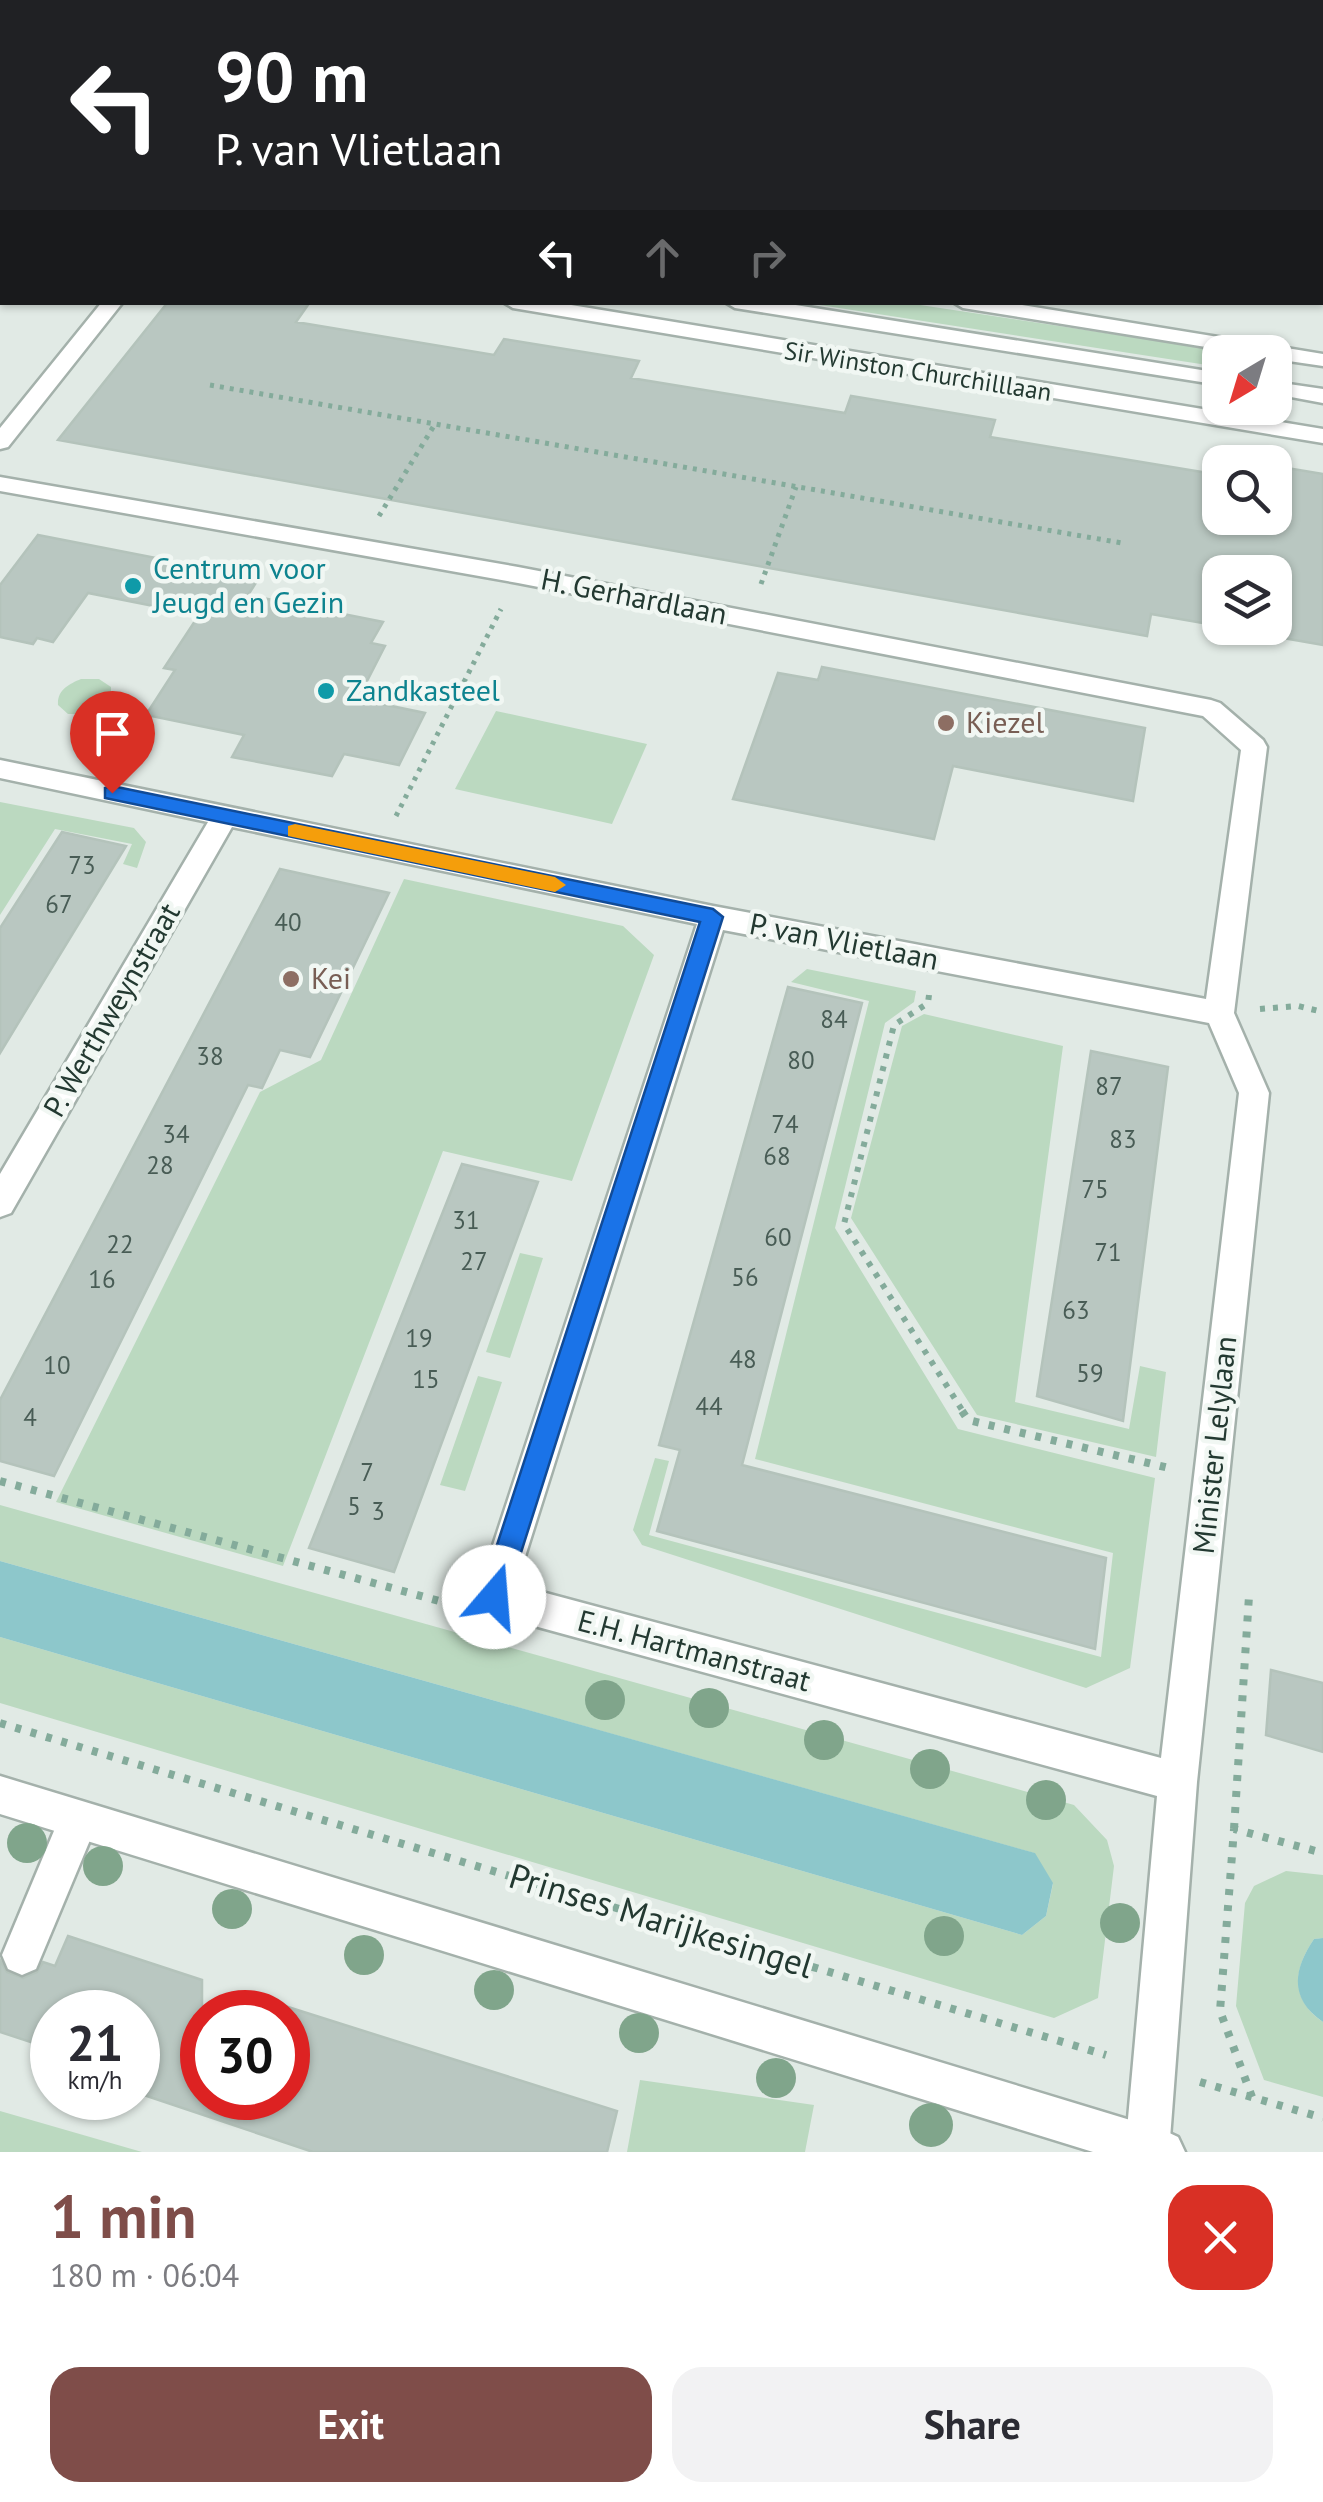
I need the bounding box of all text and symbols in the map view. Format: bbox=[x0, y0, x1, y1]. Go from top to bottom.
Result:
text: 90 m bbox=[215, 31, 368, 121]
icon: left bbox=[50, 40, 180, 170]
text: P. van Vlietlaan bbox=[215, 119, 502, 177]
icon: left bbox=[530, 230, 585, 285]
icon: ahead bbox=[635, 230, 690, 285]
icon: right bbox=[740, 230, 795, 285]
street label: Sir Winston Churchilllaan bbox=[782, 334, 1054, 408]
north arrow bbox=[1202, 335, 1292, 425]
map controls bbox=[1202, 335, 1292, 645]
button: search bbox=[1202, 445, 1292, 535]
place label: Centrum voor Jeugd en Gezin bbox=[151, 548, 344, 621]
button: layers bbox=[1202, 555, 1292, 645]
street label: H. Gerhardlaan bbox=[538, 558, 731, 633]
marker: Centrum voor Jeugd en Gezin bbox=[122, 575, 144, 597]
place label: Zandkasteel bbox=[346, 670, 500, 709]
marker: Zandkasteel bbox=[315, 680, 337, 702]
pin bbox=[70, 691, 155, 794]
place label: Kiezel bbox=[966, 702, 1044, 741]
icon: arrive bbox=[85, 706, 140, 761]
marker: Kiezel bbox=[935, 712, 957, 734]
house number: 73 bbox=[68, 849, 96, 881]
house number: 67 bbox=[45, 888, 73, 920]
street label: P. Werthweynstraat bbox=[34, 895, 188, 1123]
street label: P. van Vlietlaan bbox=[747, 903, 942, 978]
house number: 40 bbox=[274, 906, 302, 938]
place label: Kei bbox=[311, 958, 351, 997]
marker: Kei bbox=[280, 968, 302, 990]
house number: 84 bbox=[820, 1003, 848, 1035]
house number: 38 bbox=[196, 1040, 224, 1072]
house number: 80 bbox=[787, 1044, 815, 1076]
house number: 87 bbox=[1095, 1070, 1123, 1102]
house number: 74 bbox=[771, 1108, 799, 1140]
house number: 34 bbox=[162, 1118, 190, 1150]
house number: 83 bbox=[1109, 1123, 1137, 1155]
house number: 68 bbox=[763, 1140, 791, 1172]
house number: 28 bbox=[146, 1149, 174, 1181]
house number: 75 bbox=[1081, 1173, 1109, 1205]
house number: 31 bbox=[452, 1204, 480, 1236]
house number: 60 bbox=[764, 1221, 792, 1253]
house number: 22 bbox=[106, 1228, 134, 1260]
house number: 71 bbox=[1094, 1236, 1122, 1268]
house number: 27 bbox=[460, 1245, 488, 1277]
house number: 56 bbox=[731, 1261, 759, 1293]
house number: 16 bbox=[88, 1263, 116, 1295]
house number: 63 bbox=[1062, 1294, 1090, 1326]
house number: 19 bbox=[405, 1322, 433, 1354]
street label: Minister Lelylaan bbox=[1183, 1334, 1244, 1556]
house number: 48 bbox=[729, 1343, 757, 1375]
house number: 10 bbox=[43, 1349, 71, 1381]
house number: 59 bbox=[1076, 1357, 1104, 1389]
house number: 15 bbox=[412, 1363, 440, 1395]
house number: 44 bbox=[695, 1390, 723, 1422]
house number: 4 bbox=[23, 1401, 37, 1433]
house number: 7 bbox=[360, 1456, 374, 1488]
house number: 5 bbox=[347, 1490, 361, 1522]
house number: 3 bbox=[371, 1495, 385, 1527]
position arrow bbox=[442, 1545, 546, 1649]
street label: E.H. Hartmanstraat bbox=[574, 1600, 815, 1699]
street label: Prinses Marijkesingel bbox=[504, 1852, 819, 1988]
speed limit sign: 30 bbox=[180, 1990, 310, 2120]
text: 21 bbox=[67, 2010, 123, 2075]
text: km/h bbox=[68, 2064, 122, 2096]
text: 1 min bbox=[50, 2177, 196, 2255]
button: close bbox=[1168, 2185, 1273, 2290]
text: 180 m · 06:04 bbox=[50, 2254, 239, 2296]
button: Exit bbox=[50, 2367, 652, 2482]
button: Share bbox=[672, 2367, 1273, 2482]

